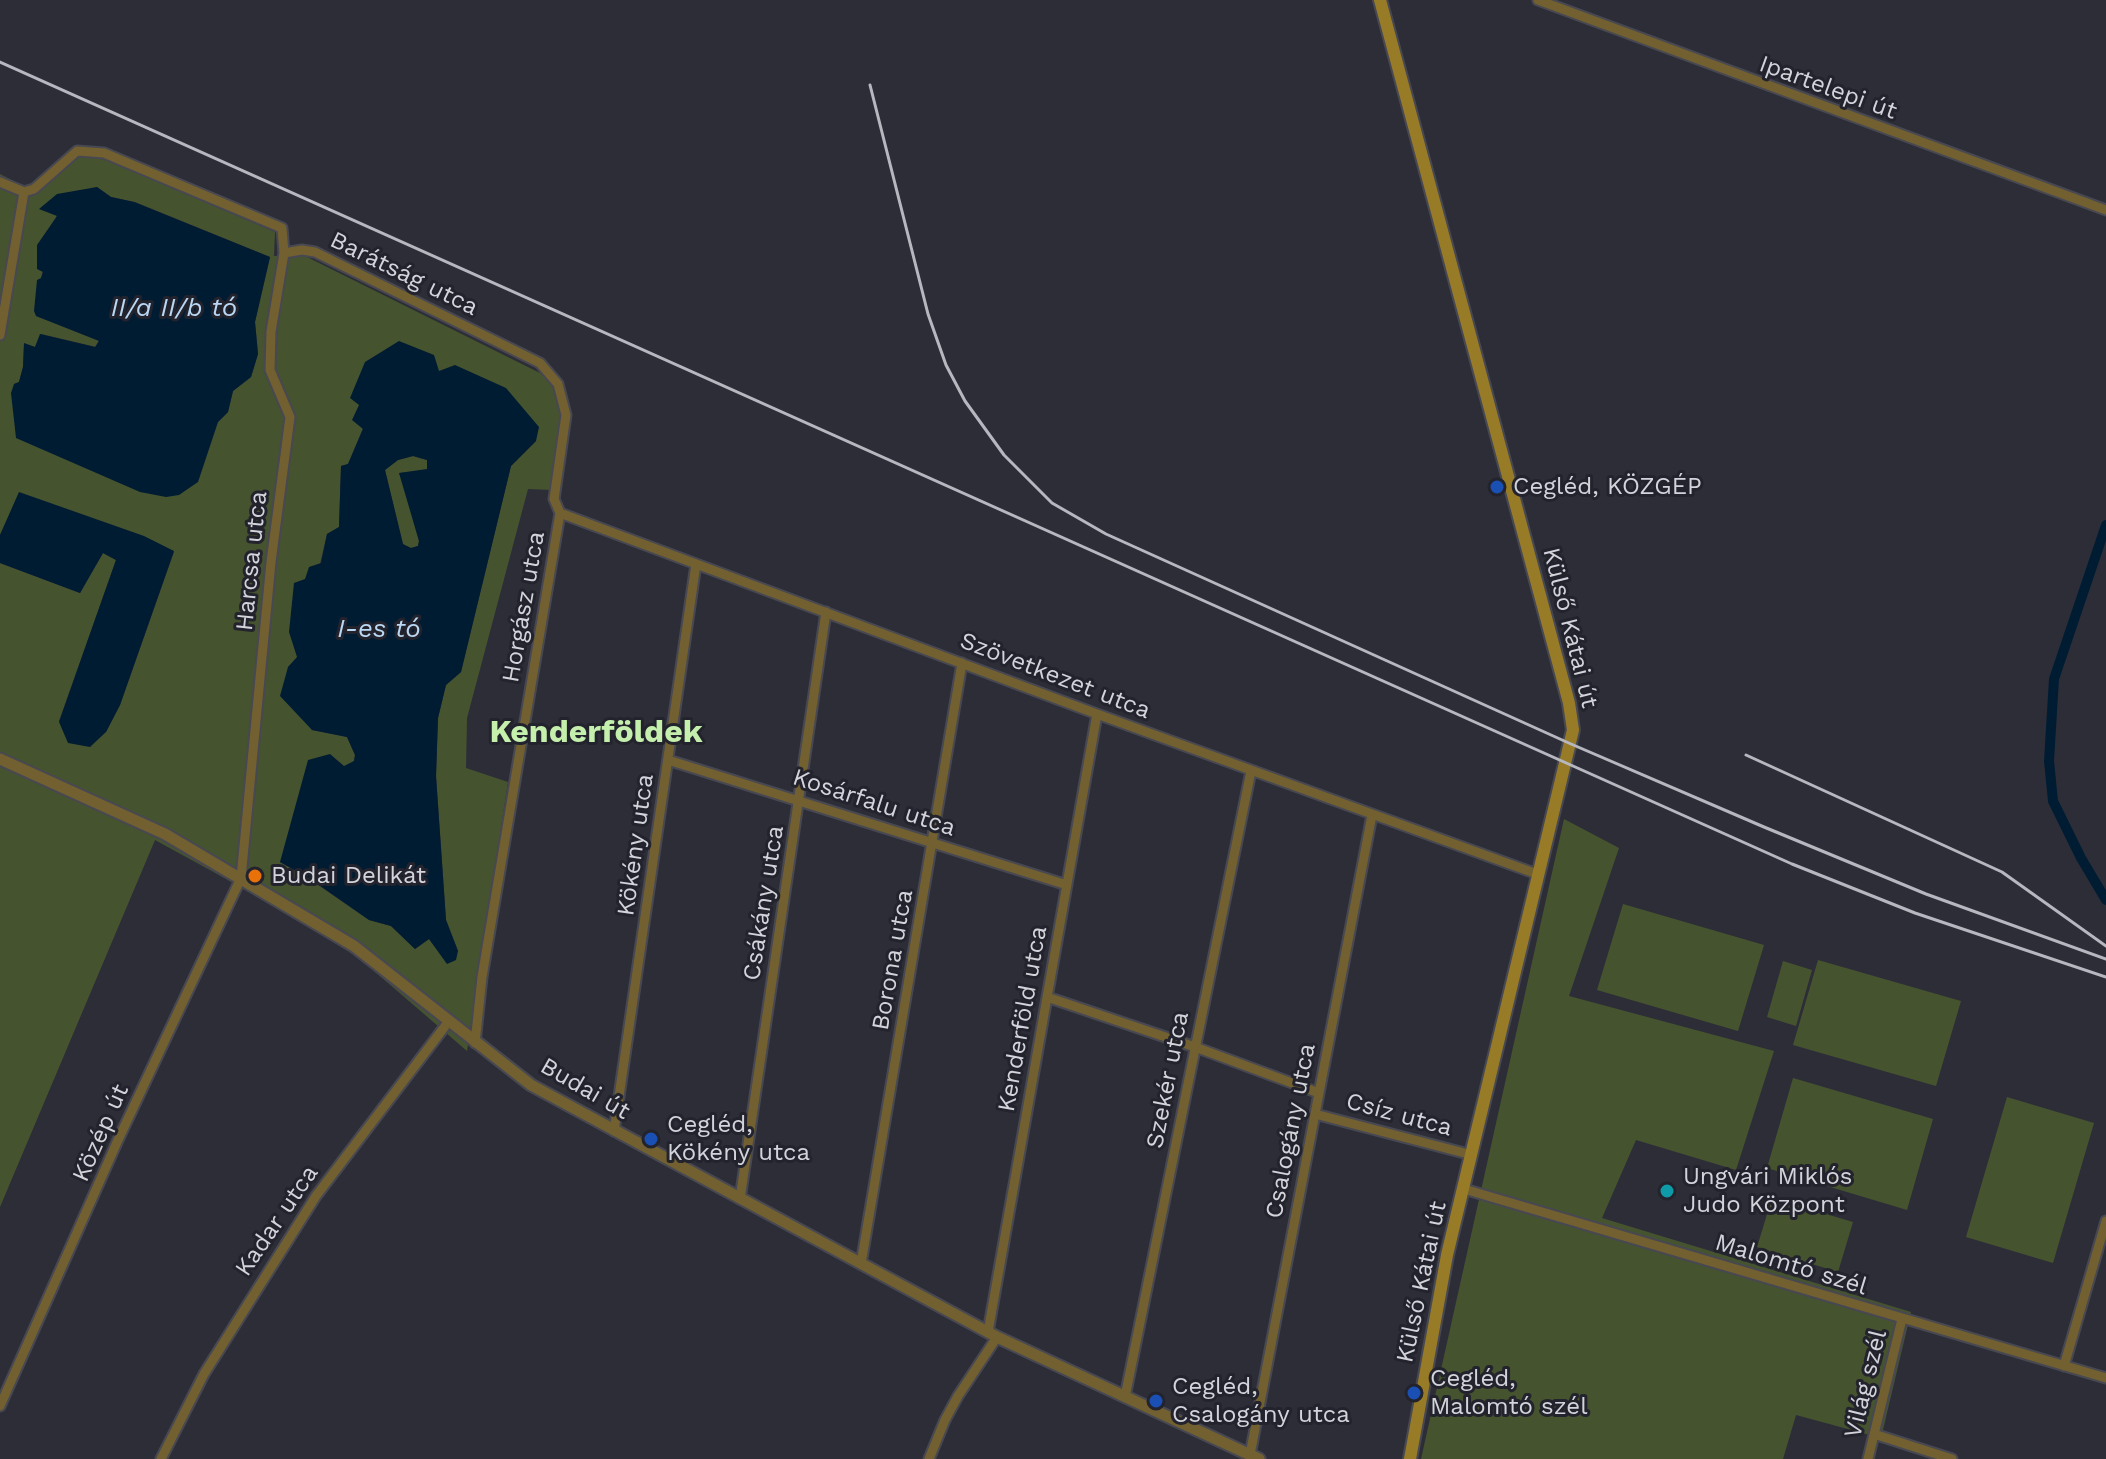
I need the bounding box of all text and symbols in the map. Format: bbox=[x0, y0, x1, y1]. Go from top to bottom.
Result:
street label: Ipartelepi út bbox=[1755, 50, 1901, 126]
street label: Barátság utca bbox=[325, 226, 483, 322]
water label: II/a II/b tó bbox=[111, 292, 237, 324]
place label: Cegléd, KÖZGÉP bbox=[1513, 473, 1702, 501]
marker: Cegléd, KÖZGÉP bbox=[1488, 478, 1506, 496]
street label: Harcsa utca bbox=[230, 490, 274, 632]
street label: Horgász utca bbox=[497, 529, 551, 685]
street label: Külső Kátai út bbox=[1536, 545, 1604, 711]
water label: I-es tó bbox=[337, 613, 421, 645]
street label: Szövetkezet utca bbox=[956, 626, 1154, 726]
district label: Kenderföldek bbox=[489, 714, 703, 752]
street label: Kosárfalu utca bbox=[789, 763, 959, 843]
street label: Kökény utca bbox=[612, 772, 660, 918]
street label: Csákány utca bbox=[738, 823, 790, 983]
place label: Budai Delikát bbox=[271, 862, 426, 890]
marker: Budai Delikát bbox=[246, 867, 264, 885]
street label: Borona utca bbox=[866, 887, 920, 1033]
street label: Kenderföld utca bbox=[992, 924, 1054, 1114]
street label: Szekér utca bbox=[1141, 1009, 1195, 1151]
street label: Csalogány utca bbox=[1260, 1041, 1322, 1221]
street label: Budai út bbox=[535, 1052, 635, 1126]
street label: Közép út bbox=[67, 1080, 135, 1186]
street label: Csíz utca bbox=[1343, 1087, 1455, 1143]
place label: Cegléd, Kökény utca bbox=[667, 1111, 810, 1167]
marker: Cegléd, Kökény utca bbox=[642, 1130, 660, 1148]
street label: Kadar utca bbox=[229, 1160, 325, 1282]
place label: Ungvári Miklós Judo Központ bbox=[1683, 1163, 1852, 1219]
marker: Ungvári Miklós Judo Központ bbox=[1658, 1182, 1676, 1200]
street label: Külső Kátai út bbox=[1391, 1199, 1453, 1365]
street label: Malomtó szél bbox=[1711, 1228, 1871, 1302]
street label: Világ szél bbox=[1839, 1327, 1893, 1441]
place label: Cegléd, Malomtó szél bbox=[1430, 1365, 1587, 1421]
place label: Cegléd, Csalogány utca bbox=[1172, 1373, 1350, 1429]
marker: Cegléd, Malomtó szél bbox=[1405, 1384, 1423, 1402]
marker: Cegléd, Csalogány utca bbox=[1147, 1392, 1165, 1410]

